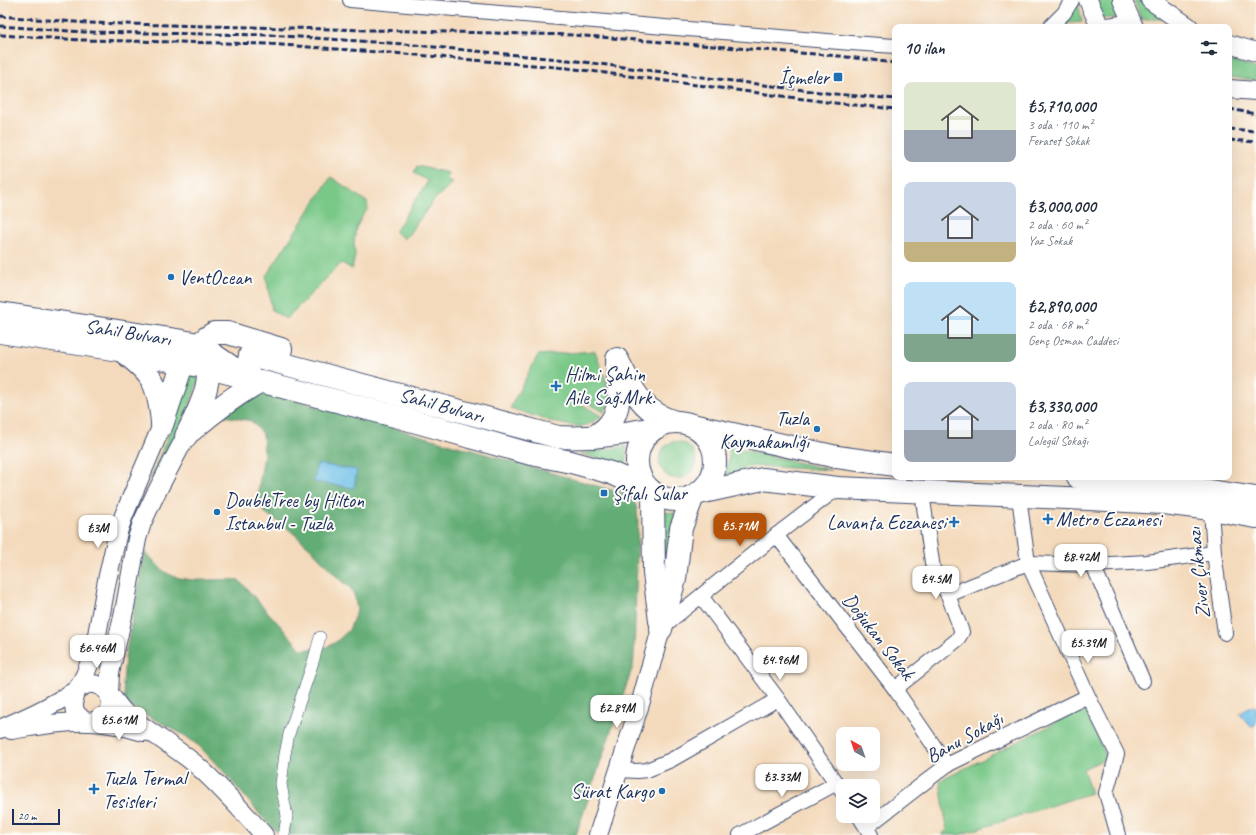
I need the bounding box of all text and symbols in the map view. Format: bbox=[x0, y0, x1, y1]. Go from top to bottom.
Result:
icon: filters bbox=[1198, 37, 1220, 59]
text: 10 ilan bbox=[904, 38, 945, 59]
place label: İçmeler bbox=[779, 65, 831, 90]
marker: İçmeler bbox=[832, 71, 844, 83]
text: ₺5,710,000 bbox=[1028, 96, 1096, 117]
icon: home bbox=[936, 98, 984, 146]
text: 3 oda · 110 m² bbox=[1028, 117, 1093, 133]
text: Feraset Sokak bbox=[1028, 133, 1089, 149]
text: ₺3,000,000 bbox=[1028, 196, 1096, 217]
icon: home bbox=[936, 198, 984, 246]
text: 2 oda · 60 m² bbox=[1028, 217, 1087, 233]
text: Yaz Sokak bbox=[1028, 233, 1072, 249]
place label: VentOcean bbox=[179, 265, 252, 290]
marker: VentOcean bbox=[166, 272, 176, 282]
text: ₺2,890,000 bbox=[1028, 296, 1096, 317]
icon: home bbox=[936, 298, 984, 346]
street label: Sahil Bulvarı bbox=[83, 313, 174, 352]
text: 2 oda · 68 m² bbox=[1028, 317, 1087, 333]
text: Genç Osman Caddesi bbox=[1028, 333, 1118, 349]
place label: Hilmi Şahin Aile Sağ.Mrk. bbox=[565, 362, 655, 410]
marker: Hilmi Şahin Aile Sağ.Mrk. bbox=[550, 380, 562, 392]
street label: Sahil Bulvarı bbox=[397, 382, 488, 429]
text: ₺3,330,000 bbox=[1028, 396, 1096, 417]
icon: home bbox=[936, 398, 984, 446]
place label: Tuzla Kaymakamlığı bbox=[720, 406, 811, 454]
text: 2 oda · 80 m² bbox=[1028, 417, 1087, 433]
marker: Tuzla Kaymakamlığı bbox=[812, 424, 822, 434]
text: Lalegül Sokağı bbox=[1028, 433, 1088, 449]
place label: Şifalı Sular bbox=[612, 481, 689, 506]
place label: DoubleTree by Hilton Istanbul - Tuzla bbox=[225, 488, 365, 536]
marker: Şifalı Sular bbox=[599, 488, 609, 498]
marker: DoubleTree by Hilton Istanbul - Tuzla bbox=[212, 507, 222, 517]
place label: Metro Eczanesi bbox=[1056, 507, 1163, 532]
place label: Lavanta Eczanesi bbox=[827, 510, 948, 535]
pin: ₺5.71M bbox=[707, 513, 773, 547]
marker: Metro Eczanesi bbox=[1043, 514, 1053, 524]
pin: ₺3M bbox=[79, 515, 117, 549]
marker: Lavanta Eczanesi bbox=[949, 517, 959, 527]
text: ₺5.71M bbox=[722, 518, 758, 534]
text: ₺3M bbox=[87, 520, 109, 536]
street label: Ziver Çıkmazı bbox=[1181, 525, 1216, 620]
pin: ₺8.42M bbox=[1048, 544, 1114, 578]
text: ₺8.42M bbox=[1063, 549, 1099, 565]
pin: ₺4.5M bbox=[908, 566, 964, 600]
text: ₺4.5M bbox=[921, 571, 951, 587]
street label: Doğukan Sokak bbox=[837, 588, 921, 686]
pin: ₺5.39M bbox=[1055, 630, 1121, 664]
pin: ₺6.46M bbox=[64, 635, 130, 669]
text: ₺5.39M bbox=[1070, 635, 1106, 651]
text: ₺6.46M bbox=[79, 640, 115, 656]
pin: ₺4.96M bbox=[747, 647, 813, 681]
text: ₺4.96M bbox=[762, 652, 798, 668]
pin: ₺2.89M bbox=[584, 695, 650, 729]
text: ₺2.89M bbox=[599, 700, 635, 716]
street label: Banu Sokağı bbox=[921, 706, 1008, 769]
pin: ₺5.61M bbox=[86, 707, 152, 741]
text: ₺5.61M bbox=[101, 712, 137, 728]
north arrow bbox=[836, 727, 880, 771]
map controls bbox=[836, 727, 880, 823]
pin: ₺3.33M bbox=[749, 764, 815, 798]
place label: Tuzla Termal Tesisleri bbox=[103, 766, 190, 814]
text: ₺3.33M bbox=[764, 769, 800, 785]
place label: Sürat Kargo bbox=[571, 779, 655, 804]
button: layers bbox=[836, 779, 880, 823]
marker: Tuzla Termal Tesisleri bbox=[88, 783, 100, 795]
marker: Sürat Kargo bbox=[657, 786, 667, 796]
scale bar bbox=[12, 807, 60, 826]
text: 20 m bbox=[18, 809, 37, 823]

